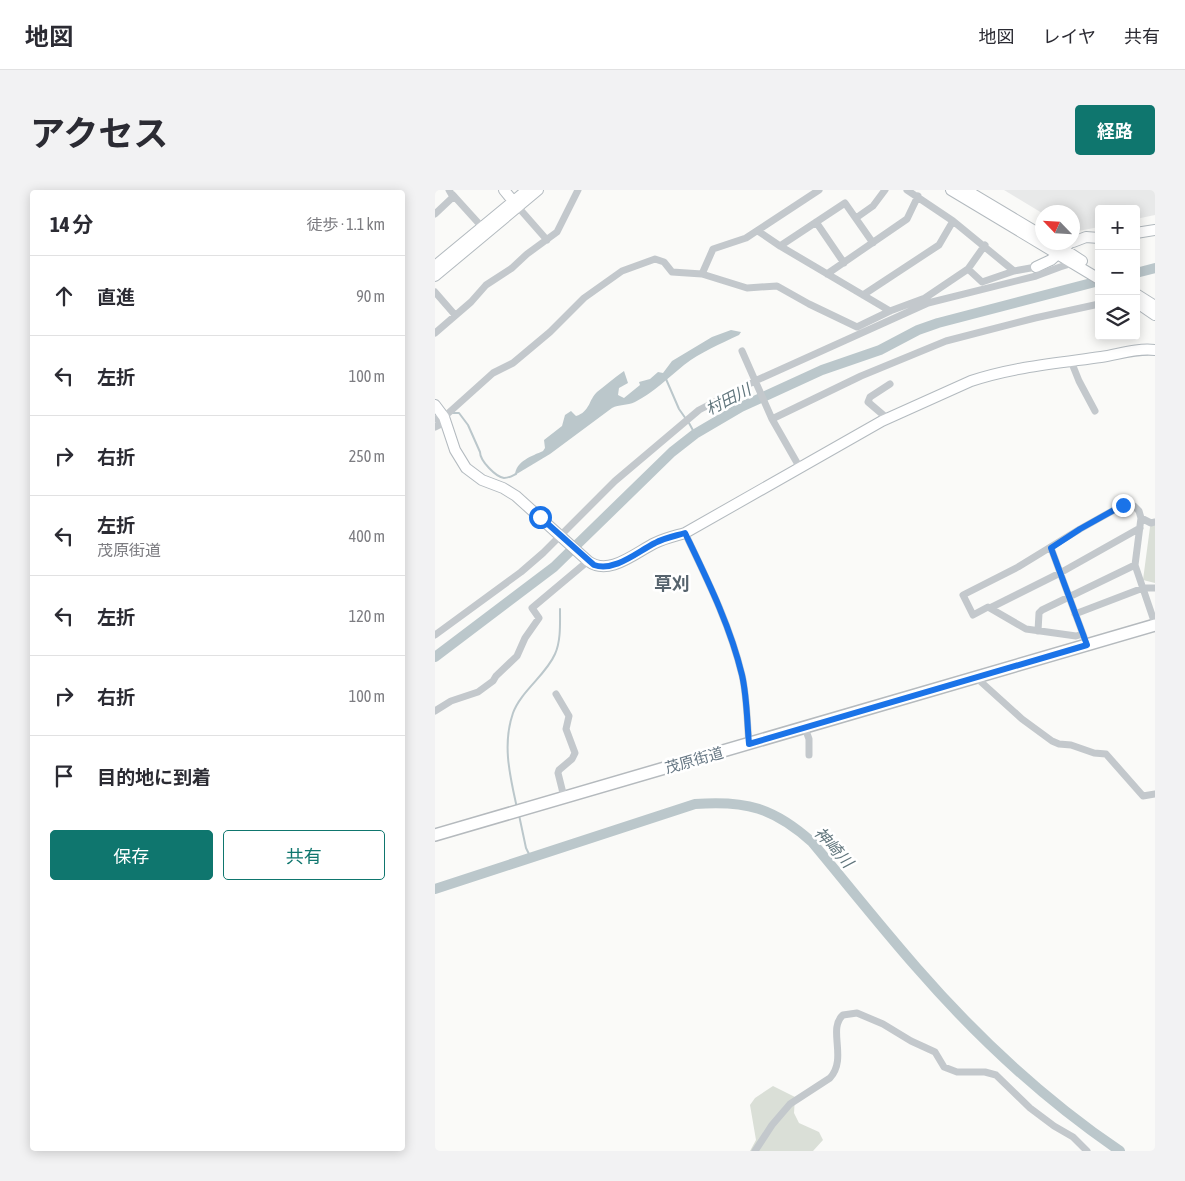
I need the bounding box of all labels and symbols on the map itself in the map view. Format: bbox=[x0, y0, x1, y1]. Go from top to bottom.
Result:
north arrow bbox=[1035, 205, 1080, 250]
water label: 村田川 bbox=[703, 379, 755, 418]
route end bbox=[1112, 494, 1135, 517]
route start bbox=[529, 506, 552, 529]
district label: 草刈 bbox=[654, 573, 690, 594]
street label: 茂原街道 bbox=[663, 744, 725, 776]
water label: 神崎川 bbox=[811, 823, 858, 872]

